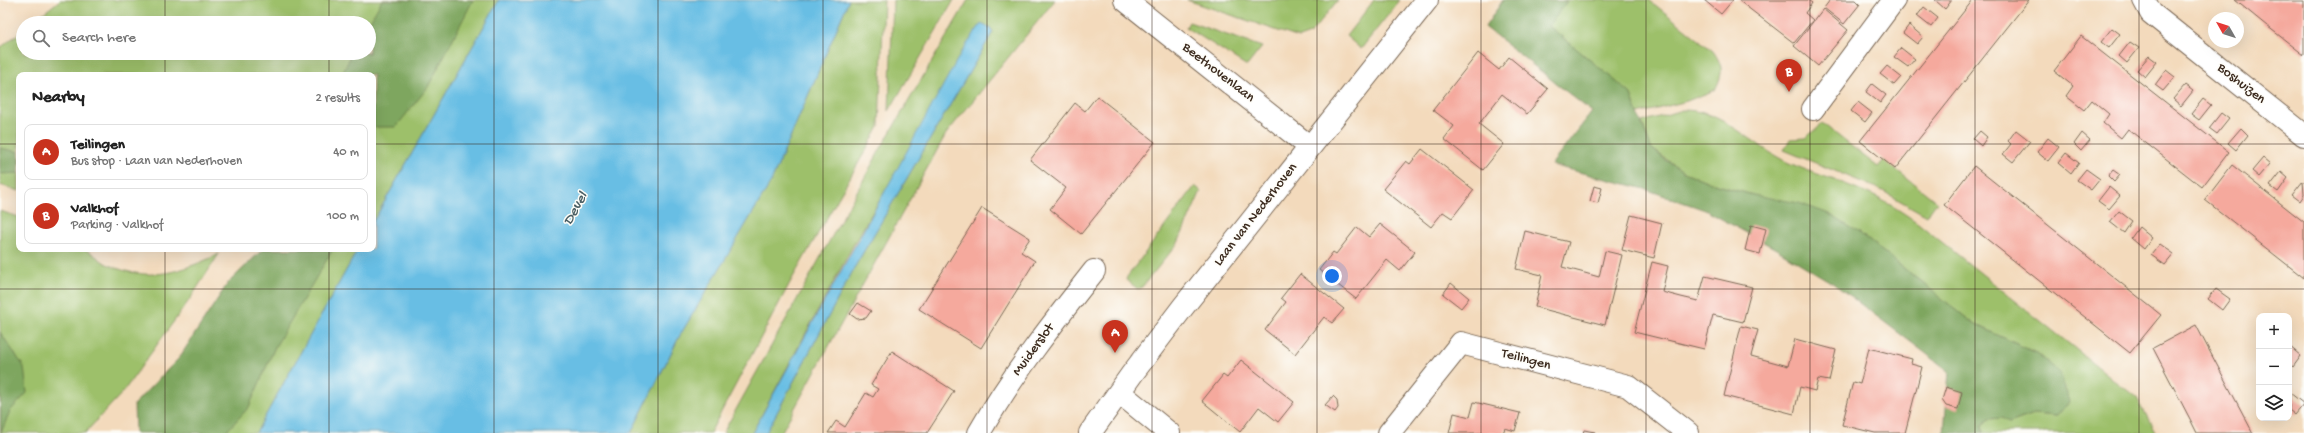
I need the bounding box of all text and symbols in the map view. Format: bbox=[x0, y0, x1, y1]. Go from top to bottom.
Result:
north arrow bbox=[2208, 12, 2244, 48]
search box bbox=[16, 16, 376, 60]
icon: search bbox=[30, 27, 52, 49]
text: Search here bbox=[62, 29, 136, 47]
street label: Beethovenlaan bbox=[1178, 39, 1258, 107]
pin: B bbox=[1776, 59, 1802, 92]
street label: Boshuizen bbox=[2213, 59, 2269, 108]
text: Nearby bbox=[32, 88, 85, 108]
text: 2 results bbox=[315, 91, 360, 106]
text: Teilingen bbox=[71, 136, 125, 154]
text: A bbox=[42, 145, 50, 160]
text: 40 m bbox=[333, 145, 359, 160]
text: Bus stop · Laan van Nederhoven bbox=[71, 154, 242, 169]
street label: Laan van Nederhoven bbox=[1210, 160, 1302, 270]
water label: Devel bbox=[560, 188, 593, 229]
text: Valkhof bbox=[71, 200, 118, 218]
text: B bbox=[43, 209, 49, 224]
text: 100 m bbox=[327, 209, 359, 224]
text: Parking · Valkhof bbox=[71, 218, 163, 233]
your location bbox=[1322, 266, 1342, 286]
map controls bbox=[2256, 313, 2292, 421]
button: + bbox=[2256, 313, 2292, 349]
street label: Muiderslot bbox=[1009, 319, 1060, 380]
pin: A bbox=[1102, 320, 1128, 353]
street label: Teilingen bbox=[1499, 345, 1553, 375]
button: − bbox=[2256, 349, 2292, 385]
button: layers bbox=[2256, 385, 2292, 421]

